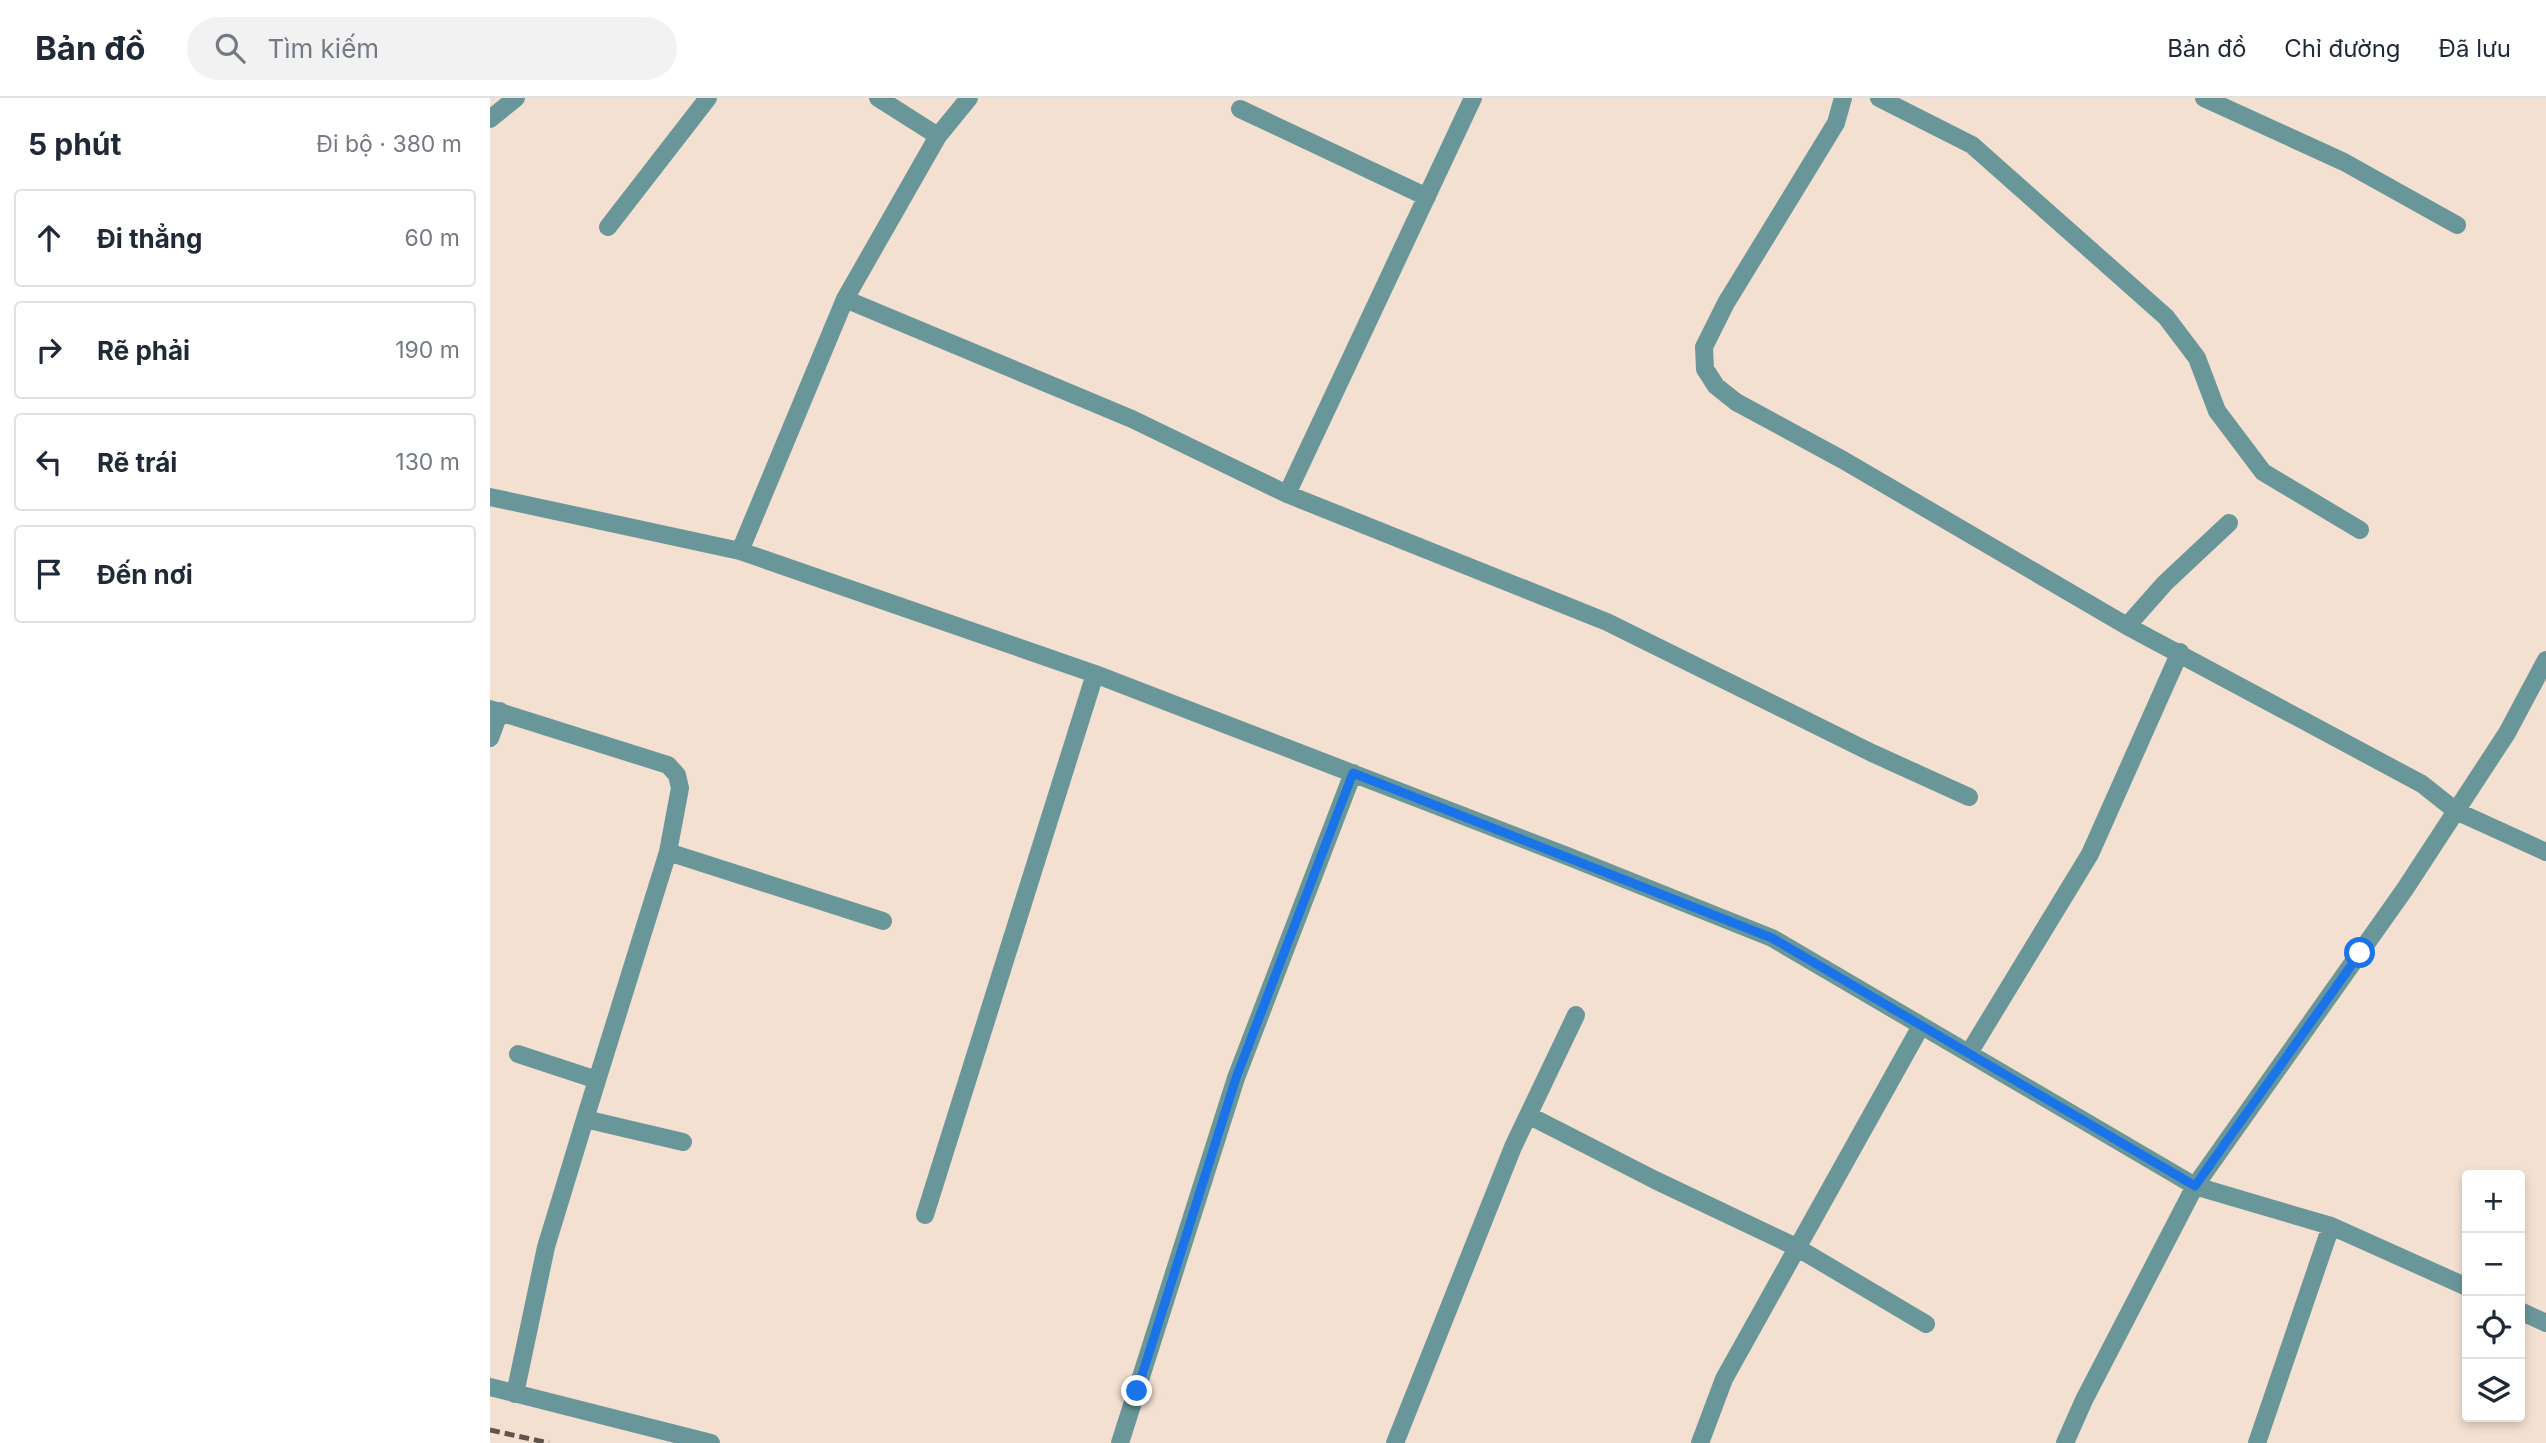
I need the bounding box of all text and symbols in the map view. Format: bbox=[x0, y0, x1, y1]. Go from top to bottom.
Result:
search box bbox=[187, 17, 677, 80]
text: Bản đồ bbox=[35, 28, 145, 68]
icon: search bbox=[211, 29, 249, 67]
text: Tìm kiếm bbox=[267, 33, 379, 64]
text: Bản đồ bbox=[2167, 34, 2246, 63]
text: Chỉ đường bbox=[2284, 34, 2401, 63]
text: Đã lưu bbox=[2439, 34, 2511, 63]
text: 5 phút bbox=[28, 126, 122, 162]
text: Đi bộ · 380 m bbox=[316, 130, 462, 158]
icon: ahead bbox=[30, 219, 68, 257]
text: Đi thẳng bbox=[97, 223, 202, 254]
text: 60 m bbox=[405, 224, 460, 252]
icon: right bbox=[30, 331, 68, 369]
text: Rẽ phải bbox=[97, 335, 190, 366]
text: 190 m bbox=[395, 336, 460, 364]
icon: left bbox=[30, 443, 68, 481]
text: Rẽ trái bbox=[97, 447, 177, 478]
text: 130 m bbox=[395, 448, 460, 476]
icon: arrive bbox=[30, 555, 68, 593]
text: Đến nơi bbox=[97, 559, 193, 590]
route start bbox=[2344, 937, 2375, 968]
map controls bbox=[2462, 1170, 2525, 1422]
button: + bbox=[2462, 1170, 2525, 1233]
button: − bbox=[2462, 1233, 2525, 1296]
button: locate bbox=[2462, 1296, 2525, 1359]
button: layers bbox=[2462, 1359, 2525, 1422]
route end bbox=[1121, 1375, 1152, 1406]

